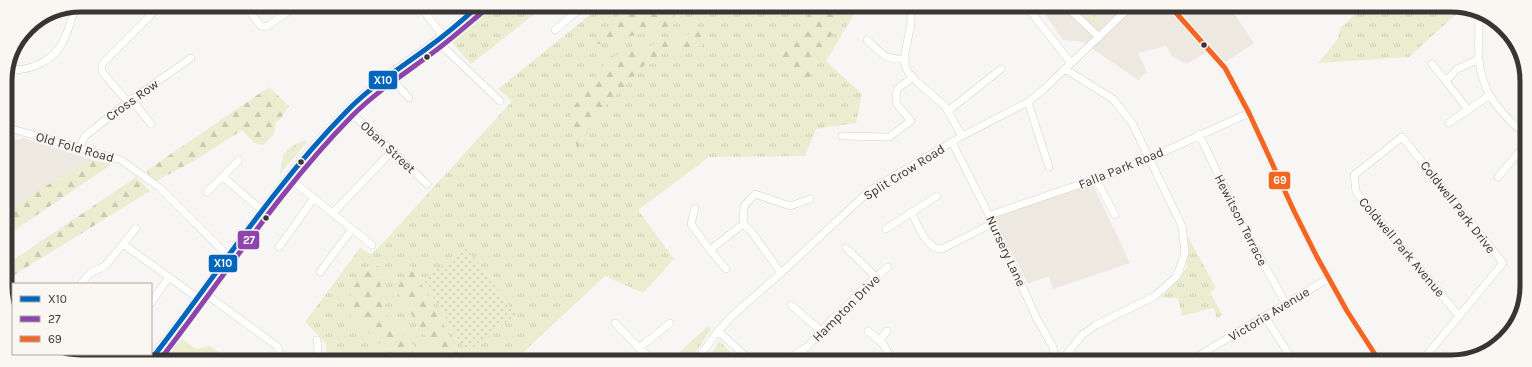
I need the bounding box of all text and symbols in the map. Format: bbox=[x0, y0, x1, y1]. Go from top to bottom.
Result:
unlabelled marker bbox=[1199, 40, 1209, 50]
unlabelled marker bbox=[422, 52, 432, 62]
line badge: X10 bbox=[368, 70, 398, 90]
text: X10 bbox=[374, 74, 392, 87]
street label: Cross Row bbox=[103, 76, 162, 124]
street label: Oban Street bbox=[357, 118, 419, 176]
street label: Old Fold Road bbox=[34, 129, 116, 165]
street label: Split Crow Road bbox=[861, 141, 947, 203]
street label: Falla Park Road bbox=[1076, 144, 1166, 192]
unlabelled marker bbox=[296, 157, 306, 167]
street label: Coldwell Park Drive bbox=[1417, 158, 1499, 256]
line badge: 69 bbox=[1268, 171, 1291, 190]
street label: Hewitson Terrace bbox=[1211, 172, 1271, 268]
text: 69 bbox=[1273, 174, 1287, 187]
street label: Coldwell Park Avenue bbox=[1356, 194, 1448, 300]
unlabelled marker bbox=[261, 213, 271, 223]
street label: Nursery Lane bbox=[983, 213, 1029, 289]
line badge: 27 bbox=[237, 230, 260, 250]
text: 27 bbox=[243, 234, 256, 247]
line badge: X10 bbox=[208, 254, 238, 273]
text: X10 bbox=[214, 257, 232, 270]
street label: Hampton Drive bbox=[809, 271, 883, 345]
legend bbox=[12, 283, 152, 355]
street label: Victoria Avenue bbox=[1226, 284, 1312, 344]
text: X10 bbox=[48, 292, 67, 306]
text: 27 bbox=[48, 312, 61, 326]
text: 69 bbox=[48, 332, 62, 346]

